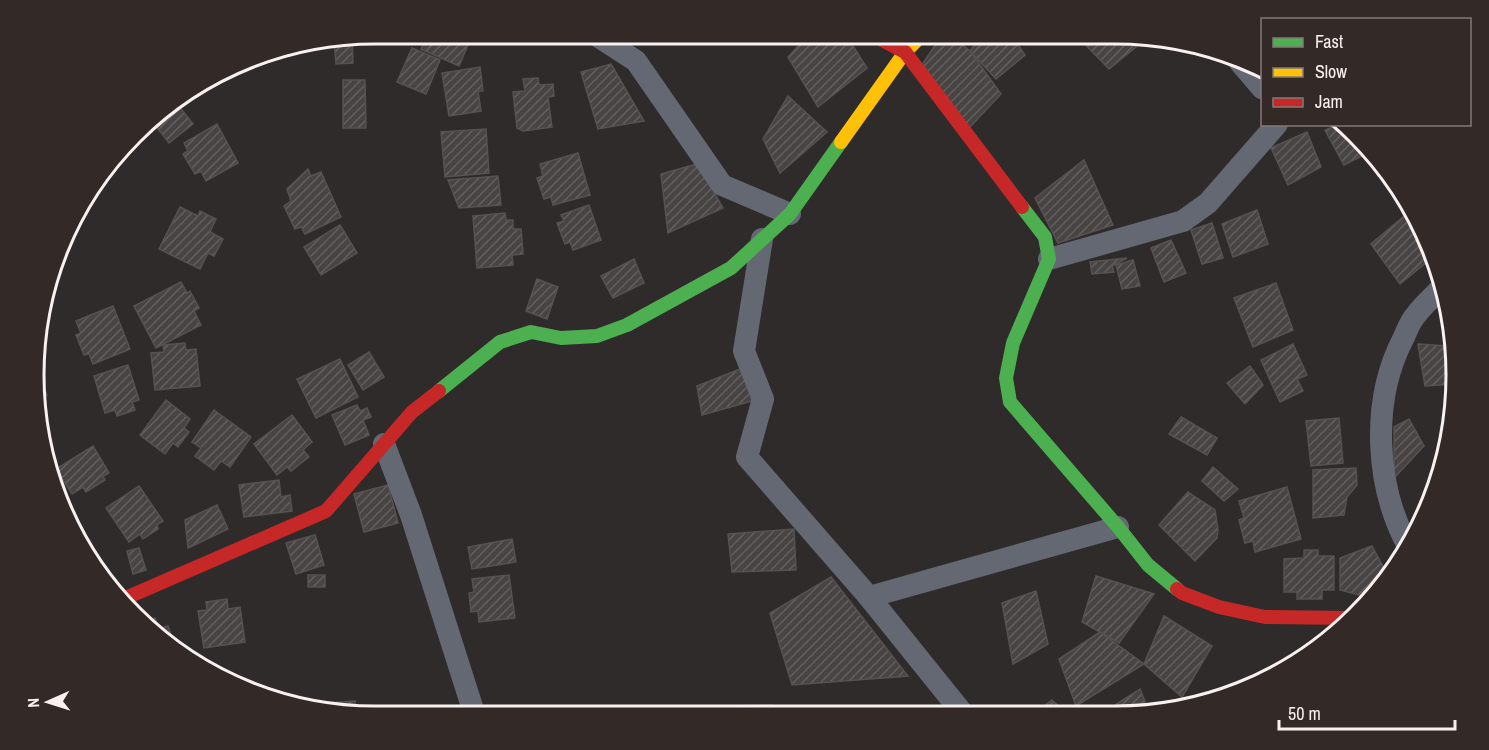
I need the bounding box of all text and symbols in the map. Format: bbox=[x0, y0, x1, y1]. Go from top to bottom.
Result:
legend bbox=[1261, 18, 1471, 126]
text: Fast bbox=[1315, 29, 1343, 54]
text: Slow bbox=[1315, 59, 1347, 84]
text: Jam bbox=[1315, 89, 1343, 114]
north arrow bbox=[18, 672, 78, 732]
scale bar bbox=[1279, 693, 1454, 731]
text: N bbox=[22, 697, 44, 708]
text: 50 m bbox=[1288, 701, 1321, 726]

